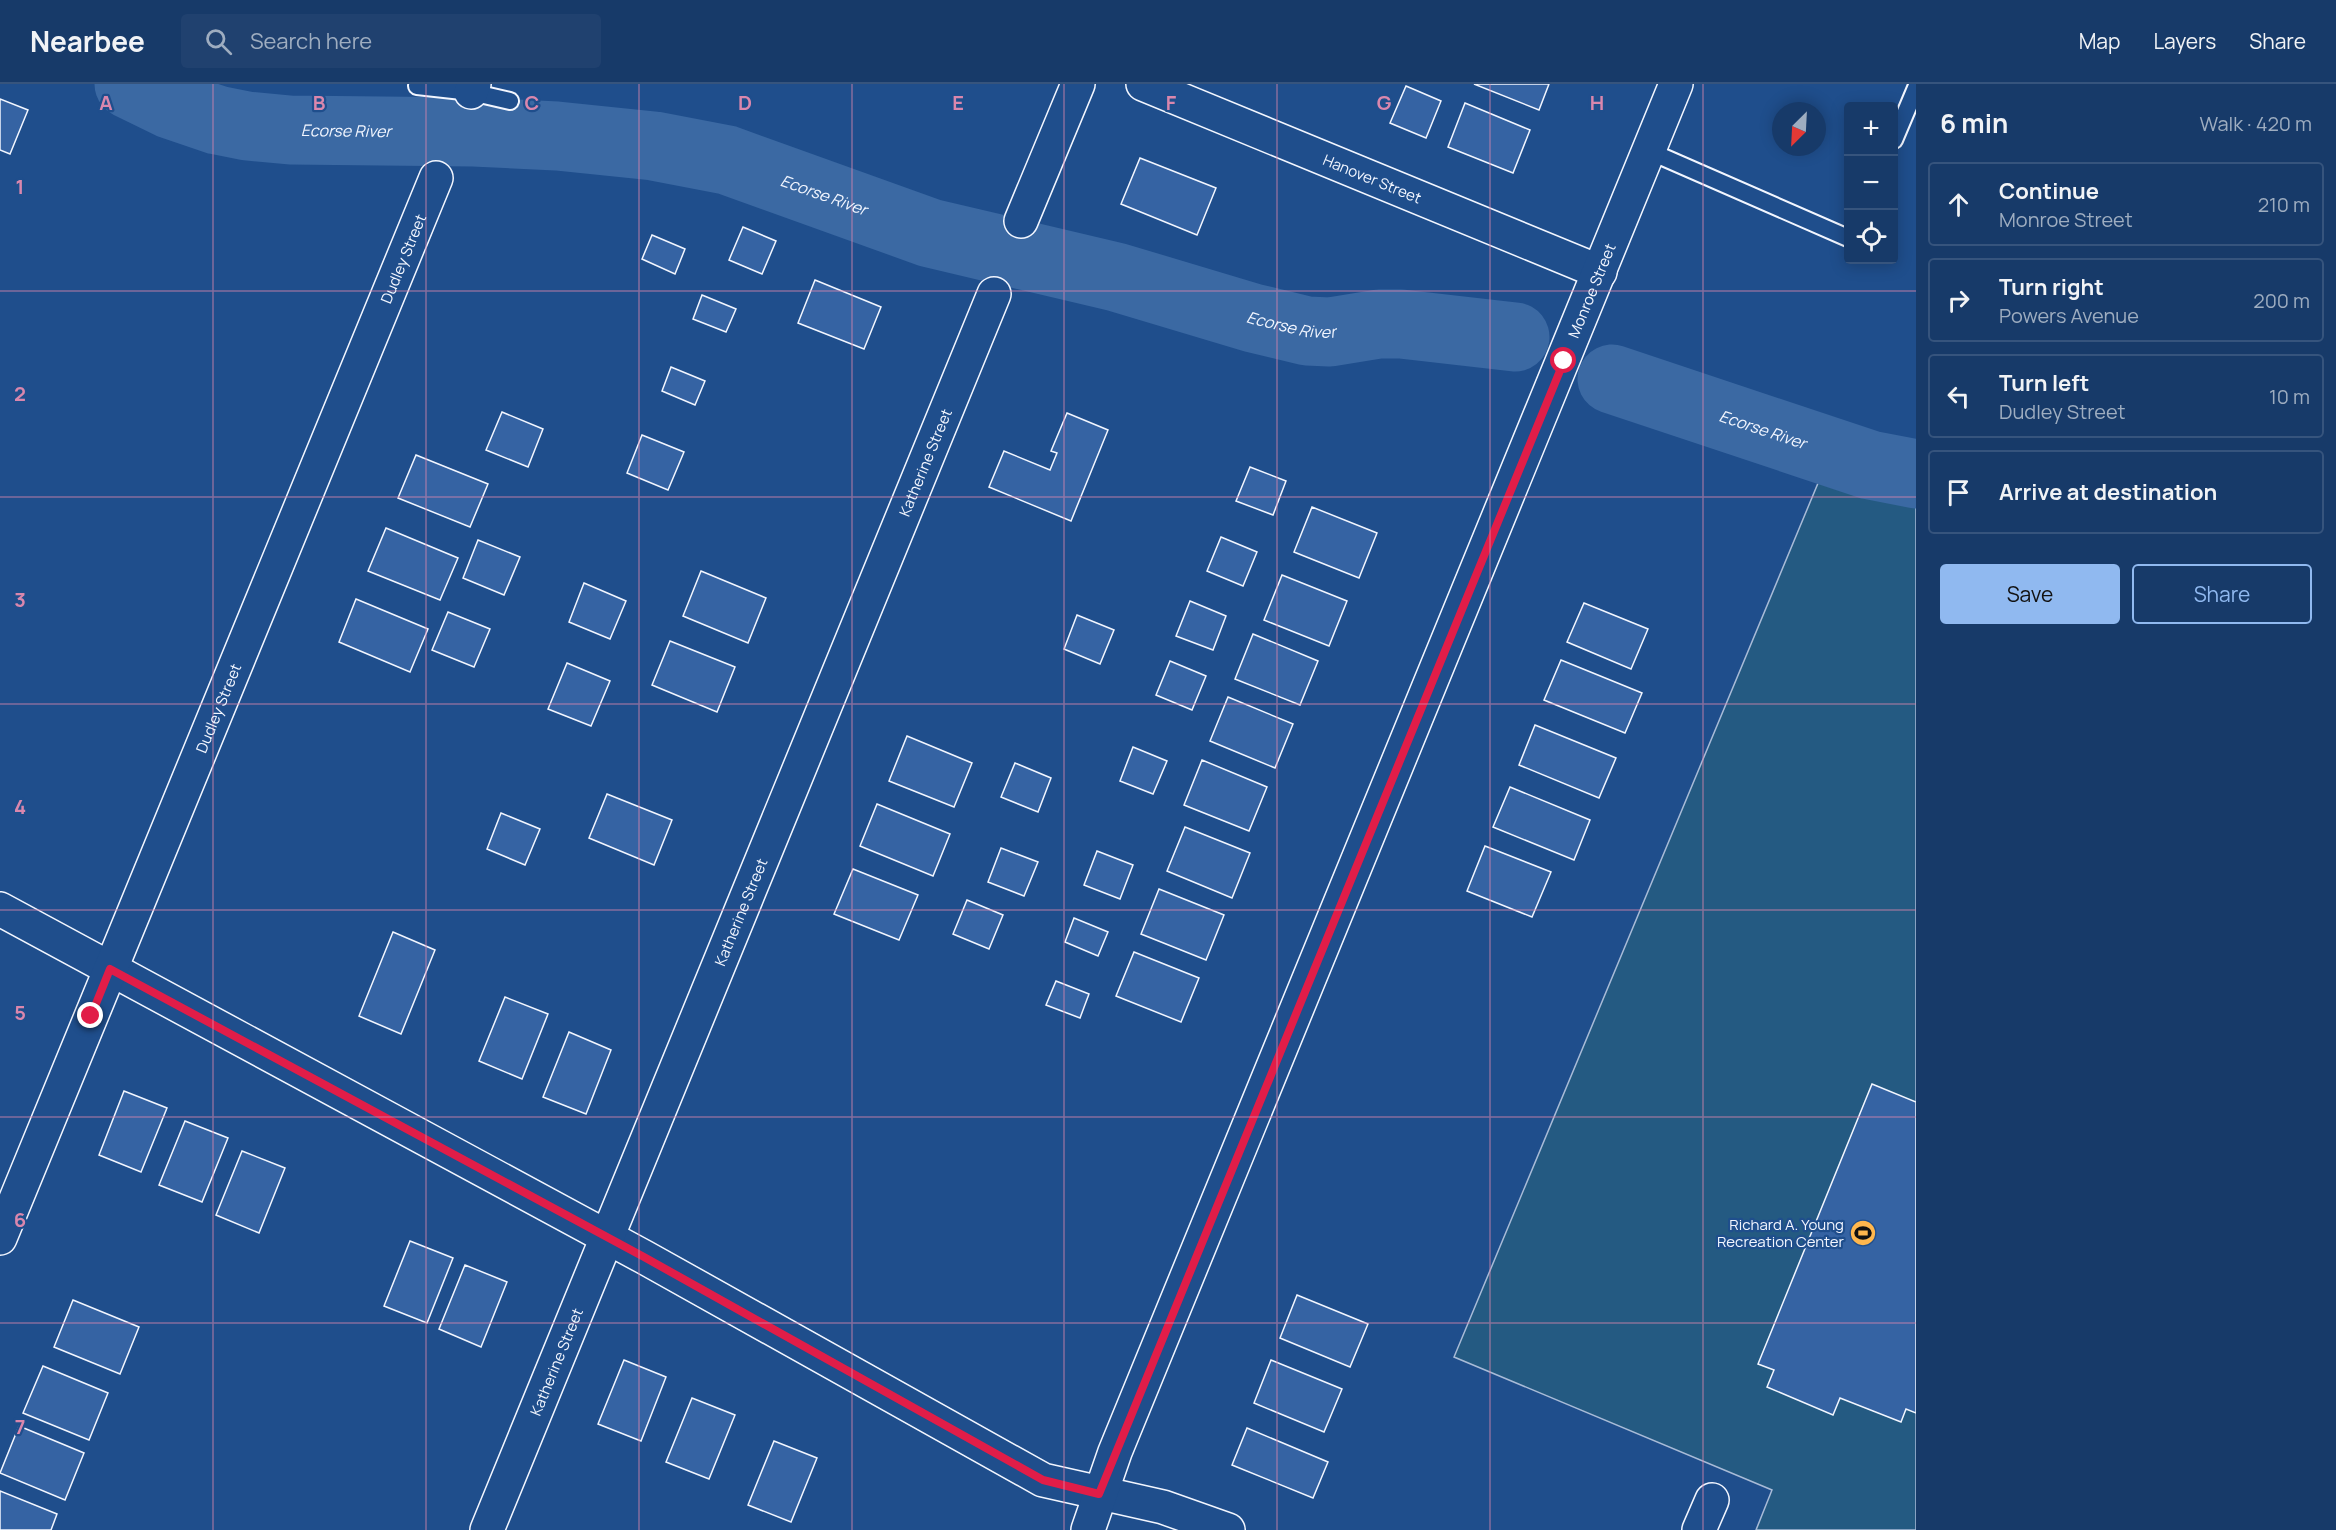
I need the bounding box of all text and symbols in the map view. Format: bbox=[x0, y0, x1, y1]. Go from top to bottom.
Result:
search box bbox=[181, 14, 601, 68]
text: Nearbee bbox=[30, 22, 145, 60]
icon: search bbox=[202, 25, 235, 58]
text: Search here bbox=[250, 26, 372, 56]
text: Map bbox=[2079, 27, 2120, 55]
text: Layers bbox=[2153, 27, 2216, 55]
text: Share bbox=[2249, 27, 2306, 55]
text: A bbox=[99, 89, 113, 116]
text: B bbox=[313, 89, 326, 116]
text: C bbox=[525, 89, 539, 116]
text: D bbox=[738, 89, 752, 116]
text: E bbox=[952, 89, 964, 116]
text: F bbox=[1166, 89, 1177, 116]
text: G bbox=[1377, 89, 1392, 116]
text: H bbox=[1590, 89, 1604, 116]
north arrow bbox=[1772, 102, 1826, 156]
map controls bbox=[1844, 102, 1898, 264]
button: + bbox=[1844, 102, 1898, 156]
text: 6 min bbox=[1940, 105, 2008, 141]
text: Walk · 420 m bbox=[2200, 110, 2312, 137]
water label: Ecorse River bbox=[301, 119, 394, 142]
street label: Hanover Street bbox=[1320, 149, 1425, 208]
button: − bbox=[1844, 156, 1898, 210]
water label: Ecorse River bbox=[778, 169, 872, 221]
text: 1 bbox=[16, 173, 24, 200]
text: Continue bbox=[1999, 176, 2099, 206]
icon: ahead bbox=[1942, 188, 1975, 221]
text: 210 m bbox=[2258, 191, 2310, 218]
text: Monroe Street bbox=[1999, 206, 2133, 233]
button: locate bbox=[1844, 210, 1898, 264]
street label: Dudley Street bbox=[375, 211, 431, 307]
street label: Monroe Street bbox=[1563, 240, 1620, 341]
text: Turn right bbox=[1999, 272, 2104, 302]
icon: right bbox=[1942, 284, 1975, 317]
text: 200 m bbox=[2253, 287, 2310, 314]
text: Powers Avenue bbox=[1999, 302, 2139, 329]
water label: Ecorse River bbox=[1244, 306, 1340, 343]
route start bbox=[1550, 347, 1576, 373]
text: Turn left bbox=[1999, 368, 2089, 398]
text: 2 bbox=[14, 380, 26, 407]
icon: left bbox=[1942, 380, 1975, 413]
text: 10 m bbox=[2269, 383, 2310, 410]
text: Dudley Street bbox=[1999, 398, 2126, 425]
street label: Katherine Street bbox=[893, 405, 956, 519]
water label: Ecorse River bbox=[1716, 405, 1811, 455]
icon: arrive bbox=[1942, 476, 1975, 509]
text: Arrive at destination bbox=[1999, 477, 2217, 507]
button: Save bbox=[1940, 564, 2120, 624]
button: Share bbox=[2132, 564, 2312, 624]
text: 3 bbox=[14, 586, 26, 613]
street label: Dudley Street bbox=[190, 660, 246, 756]
text: 4 bbox=[14, 793, 26, 820]
street label: Katherine Street bbox=[709, 855, 772, 969]
text: 5 bbox=[14, 999, 26, 1026]
route end bbox=[77, 1002, 103, 1028]
text: 6 bbox=[14, 1206, 26, 1233]
place label: Richard A. Young Recreation Center bbox=[1717, 1214, 1845, 1252]
sports icon: Richard A. Young Recreation Center bbox=[1848, 1218, 1878, 1248]
street label: Katherine Street bbox=[525, 1305, 588, 1419]
text: 7 bbox=[15, 1413, 25, 1440]

